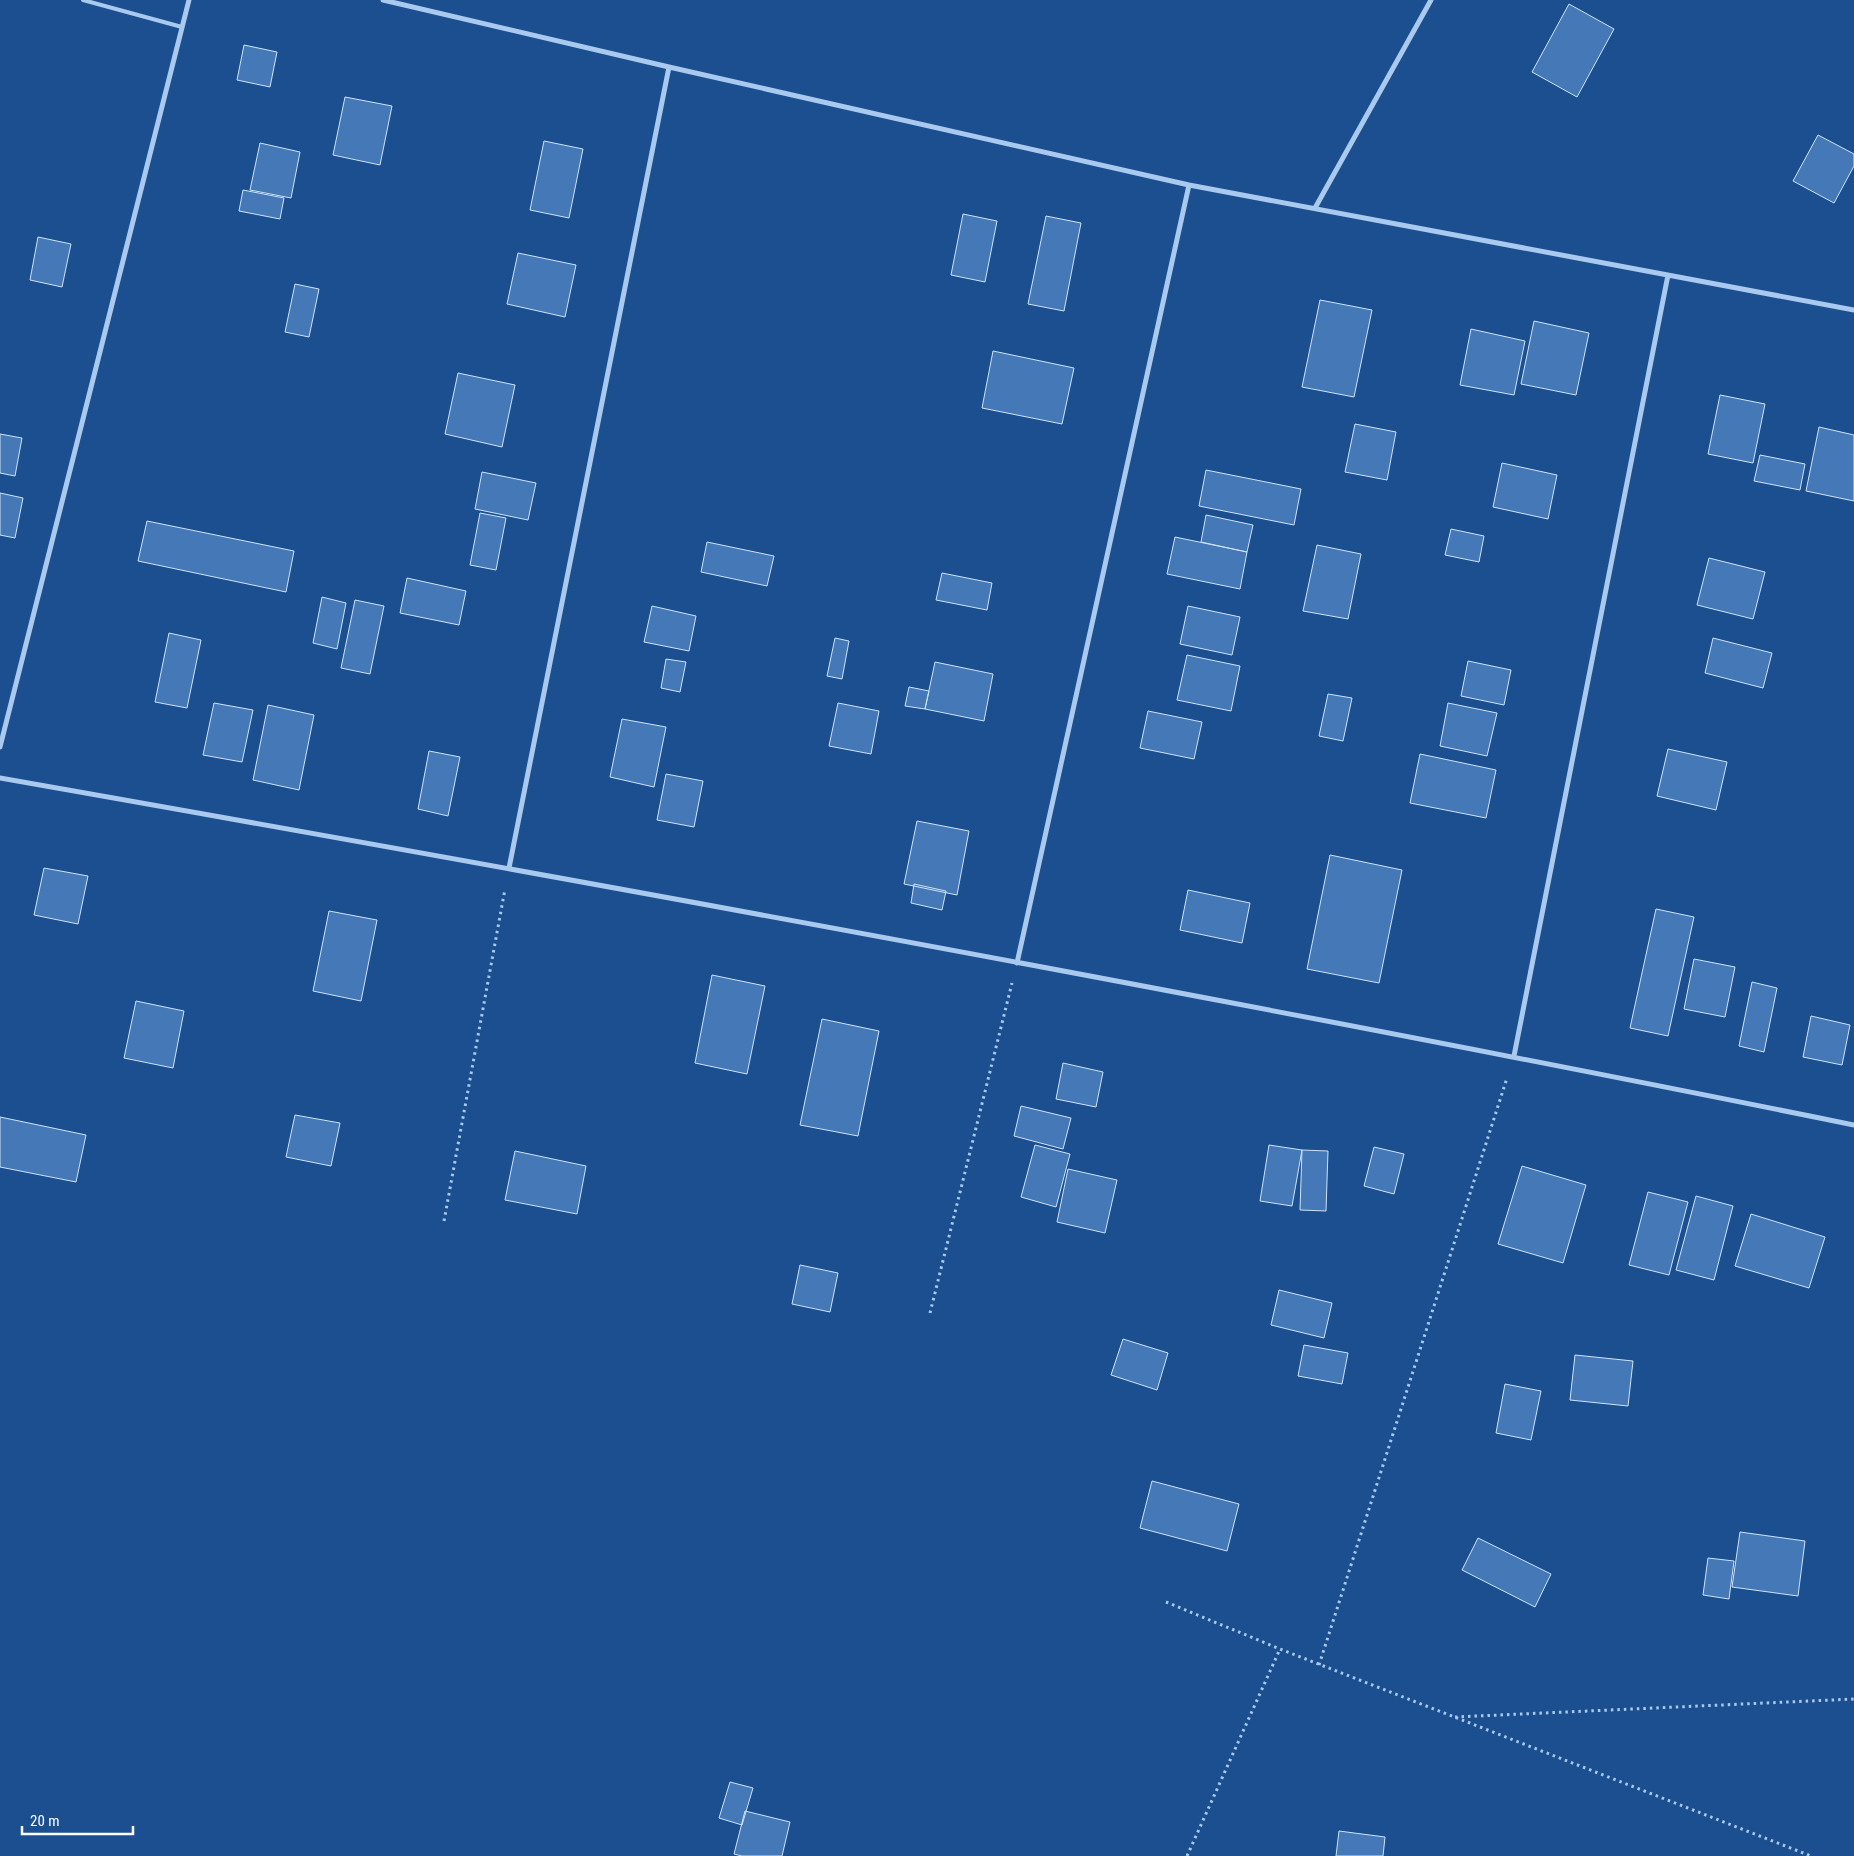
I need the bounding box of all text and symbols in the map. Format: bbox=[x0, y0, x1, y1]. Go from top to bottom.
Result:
scale bar bbox=[22, 1804, 134, 1836]
text: 20 m bbox=[30, 1812, 60, 1830]

